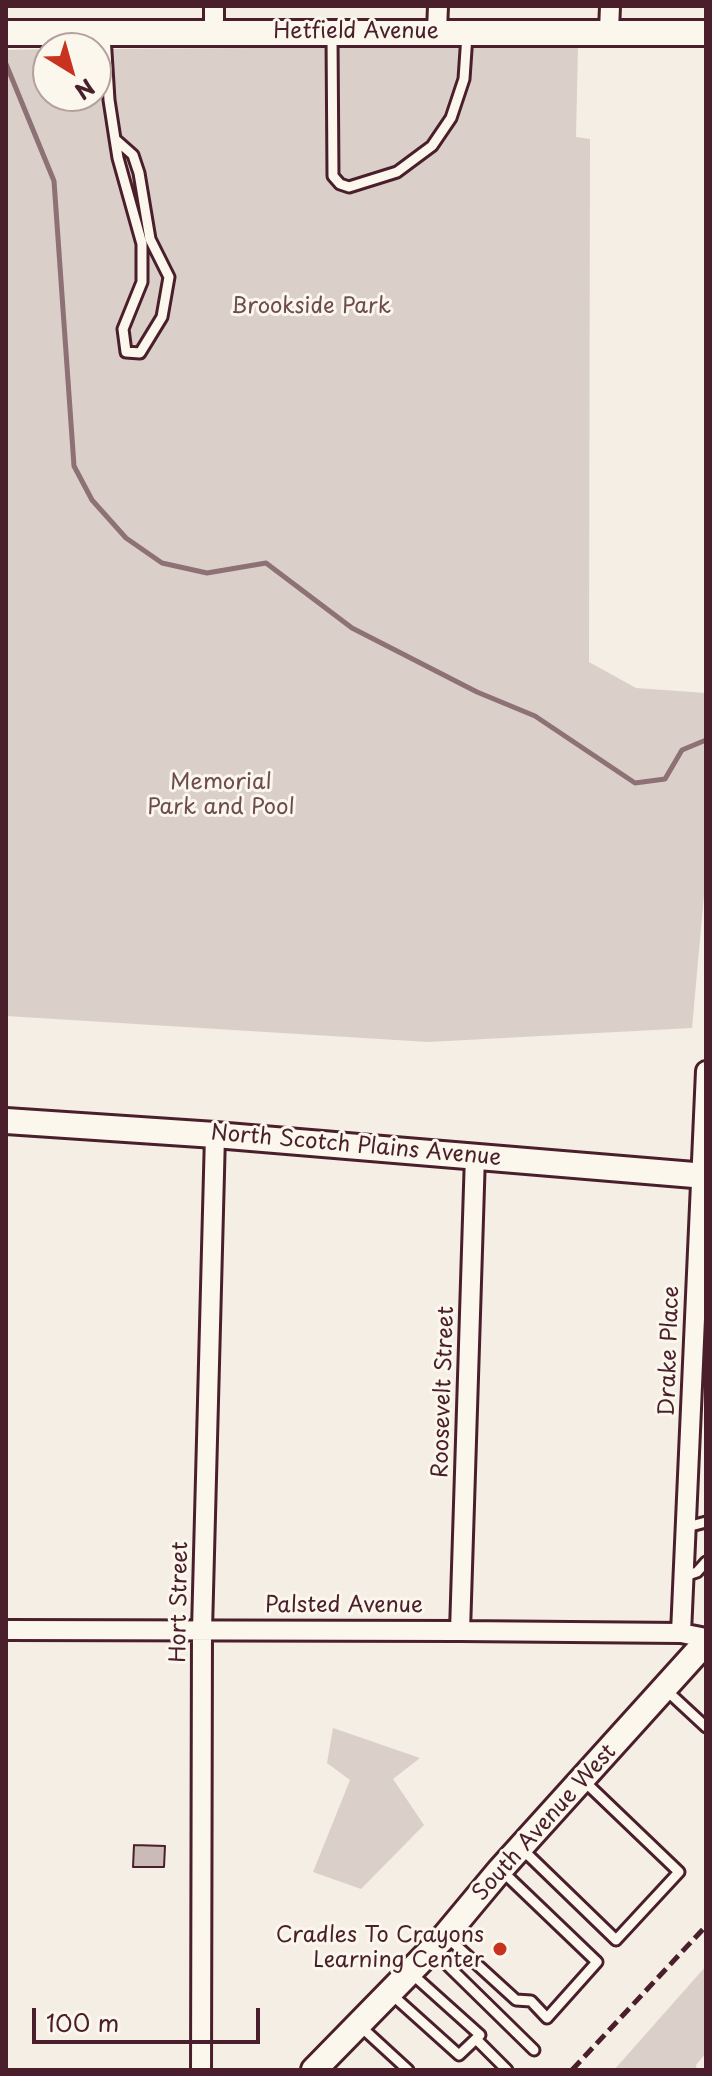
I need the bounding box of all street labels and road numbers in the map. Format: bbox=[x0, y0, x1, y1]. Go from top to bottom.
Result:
street label: Hetfield Avenue bbox=[273, 19, 439, 45]
street label: North Scotch Plains Avenue bbox=[210, 1120, 502, 1172]
street label: Drake Place bbox=[655, 1285, 685, 1417]
street label: Roosevelt Street bbox=[428, 1306, 460, 1478]
street label: Hort Street bbox=[166, 1541, 194, 1663]
street label: Palsted Avenue bbox=[265, 1593, 423, 1619]
street label: South Avenue West bbox=[468, 1739, 622, 1907]

